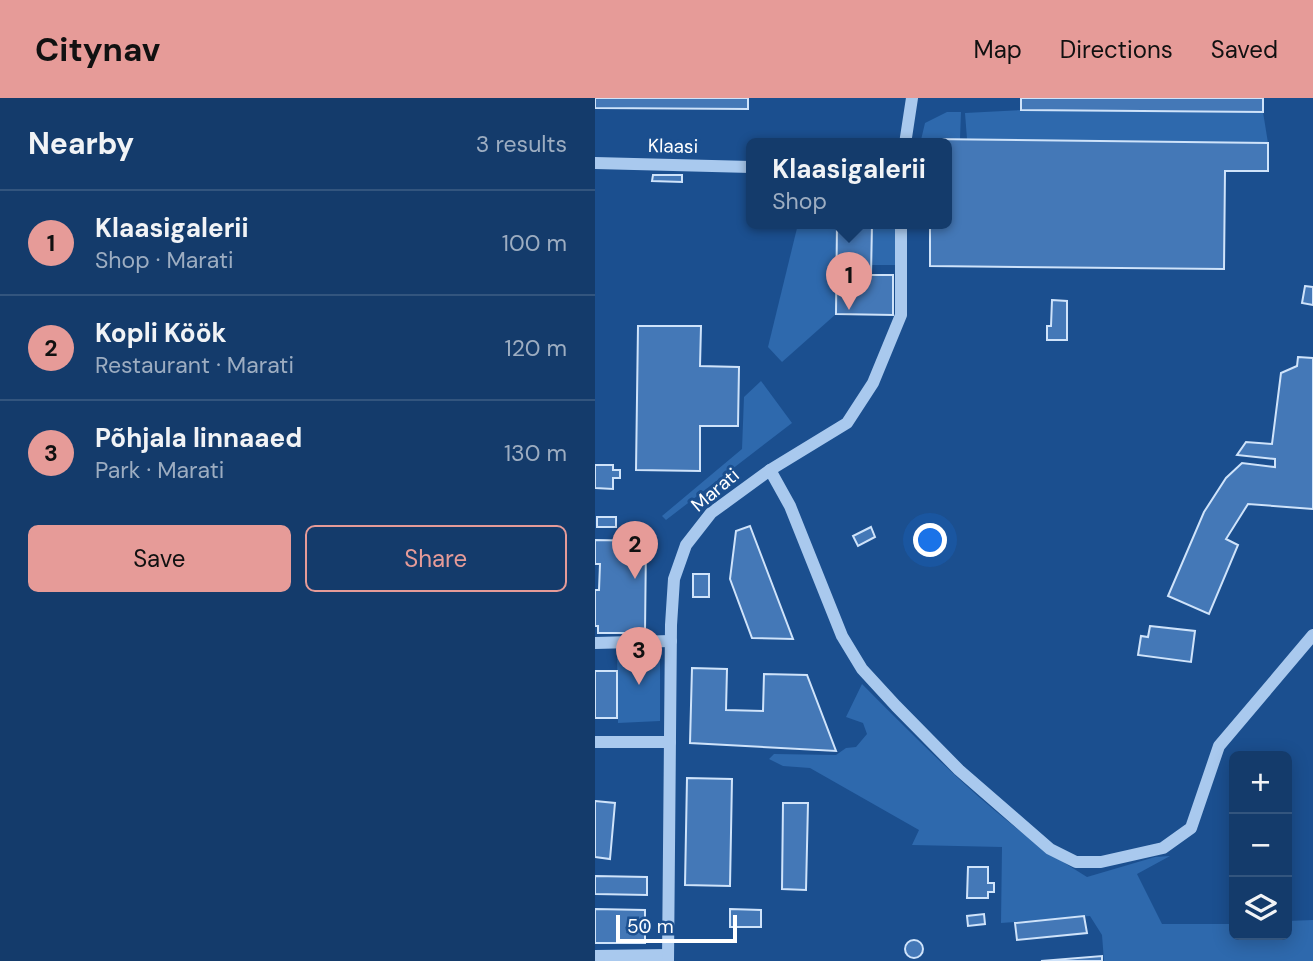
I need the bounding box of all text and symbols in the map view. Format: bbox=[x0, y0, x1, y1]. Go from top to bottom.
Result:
text: Citynav bbox=[35, 28, 160, 71]
text: Map bbox=[974, 34, 1022, 65]
text: Directions bbox=[1060, 34, 1173, 65]
text: Saved bbox=[1211, 34, 1278, 65]
text: Nearby bbox=[28, 124, 134, 163]
text: 3 results bbox=[476, 129, 567, 159]
street label: Klaasi bbox=[648, 133, 698, 159]
popup bbox=[746, 138, 952, 229]
text: Klaasigalerii bbox=[772, 152, 926, 186]
text: Shop bbox=[772, 186, 827, 216]
text: Klaasigalerii bbox=[95, 211, 249, 245]
text: 1 bbox=[47, 228, 55, 258]
text: 100 m bbox=[502, 228, 567, 258]
text: Shop · Marati bbox=[95, 245, 233, 275]
pin: 1 bbox=[826, 252, 872, 310]
text: Kopli Köök bbox=[95, 316, 227, 350]
text: 2 bbox=[44, 333, 58, 363]
text: 120 m bbox=[504, 333, 567, 363]
text: Restaurant · Marati bbox=[95, 350, 294, 380]
text: Põhjala linnaaed bbox=[95, 421, 302, 455]
text: 3 bbox=[44, 438, 58, 468]
text: 130 m bbox=[504, 438, 567, 468]
text: Park · Marati bbox=[95, 455, 224, 485]
street label: Marati bbox=[686, 463, 744, 517]
pin: 2 bbox=[612, 521, 658, 579]
your location bbox=[913, 523, 947, 557]
button: Save bbox=[28, 525, 291, 592]
button: Share bbox=[305, 525, 567, 592]
pin: 3 bbox=[616, 627, 662, 685]
map controls bbox=[1229, 751, 1292, 940]
button: + bbox=[1229, 751, 1292, 814]
button: − bbox=[1229, 814, 1292, 877]
button: layers bbox=[1229, 877, 1292, 940]
scale bar bbox=[616, 912, 737, 944]
text: 50 m bbox=[627, 914, 674, 939]

